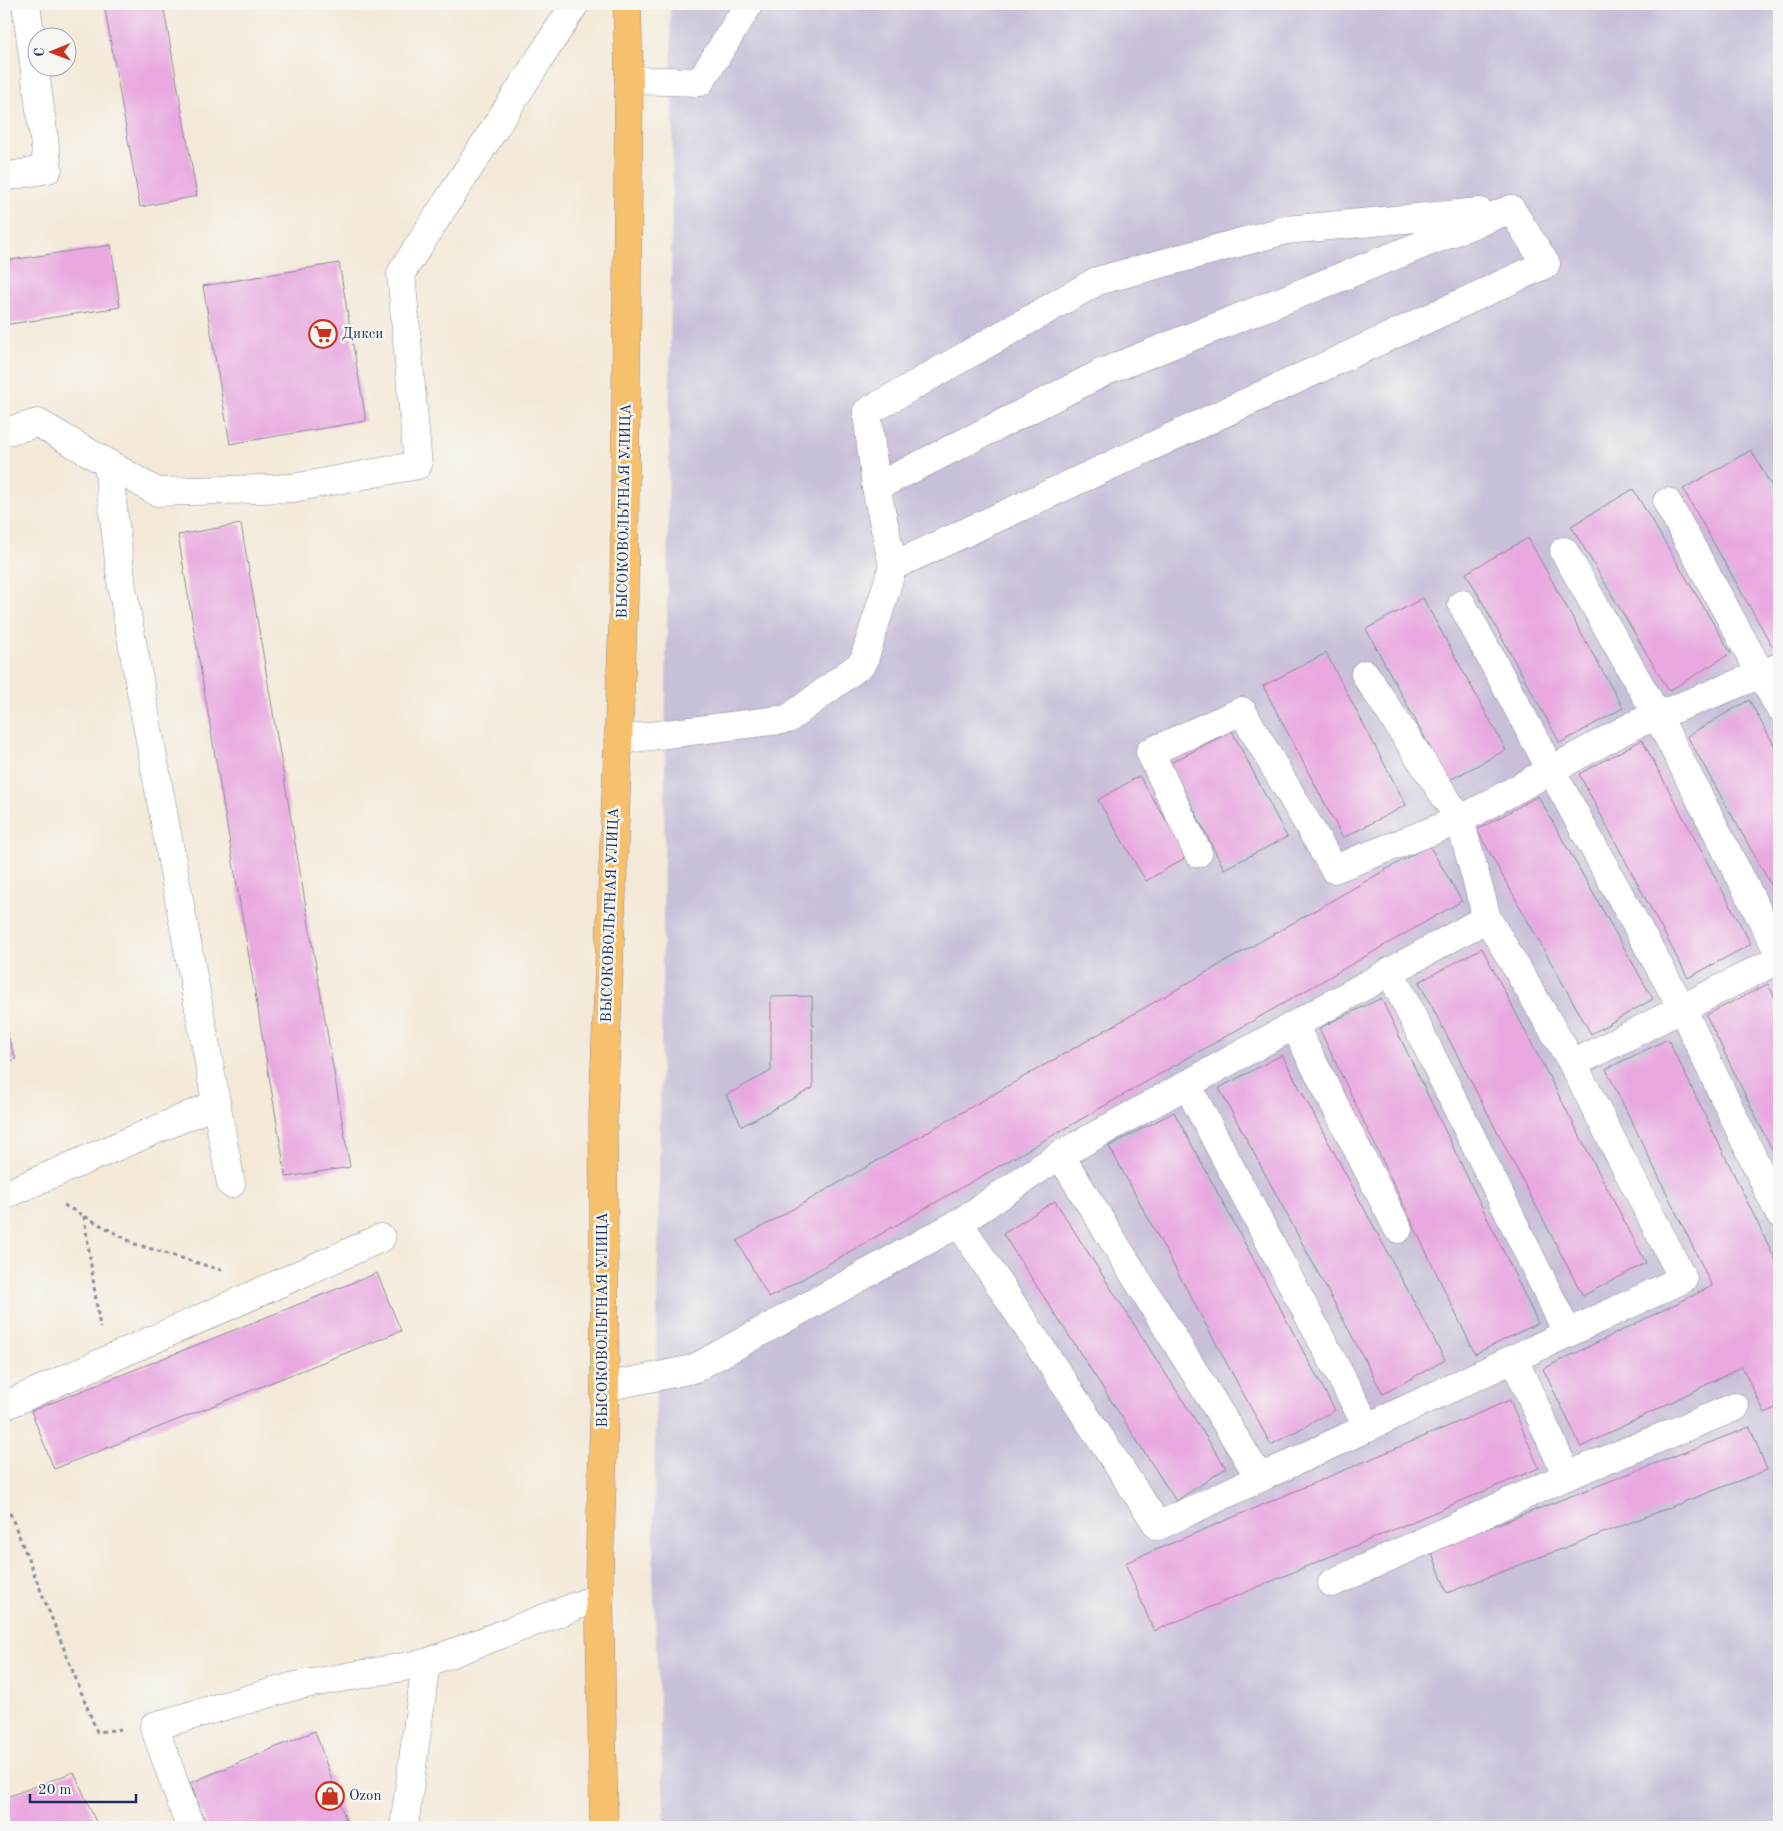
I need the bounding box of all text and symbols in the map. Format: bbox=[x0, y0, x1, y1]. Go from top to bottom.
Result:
north arrow bbox=[28, 28, 78, 78]
text: С bbox=[33, 47, 47, 57]
supermarket icon: Дикси bbox=[308, 319, 338, 349]
place label: Дикси bbox=[342, 327, 383, 342]
street label: ВЫСОКОВОЛЬТНАЯ УЛИЦА bbox=[616, 403, 634, 619]
street label: ВЫСОКОВОЛЬТНАЯ УЛИЦА bbox=[600, 807, 622, 1023]
street label: ВЫСОКОВОЛЬТНАЯ УЛИЦА bbox=[596, 1212, 611, 1428]
scale bar bbox=[30, 1771, 136, 1803]
shop icon: Ozon bbox=[315, 1781, 345, 1811]
text: 20 m bbox=[38, 1783, 72, 1798]
place label: Ozon bbox=[349, 1789, 382, 1804]

